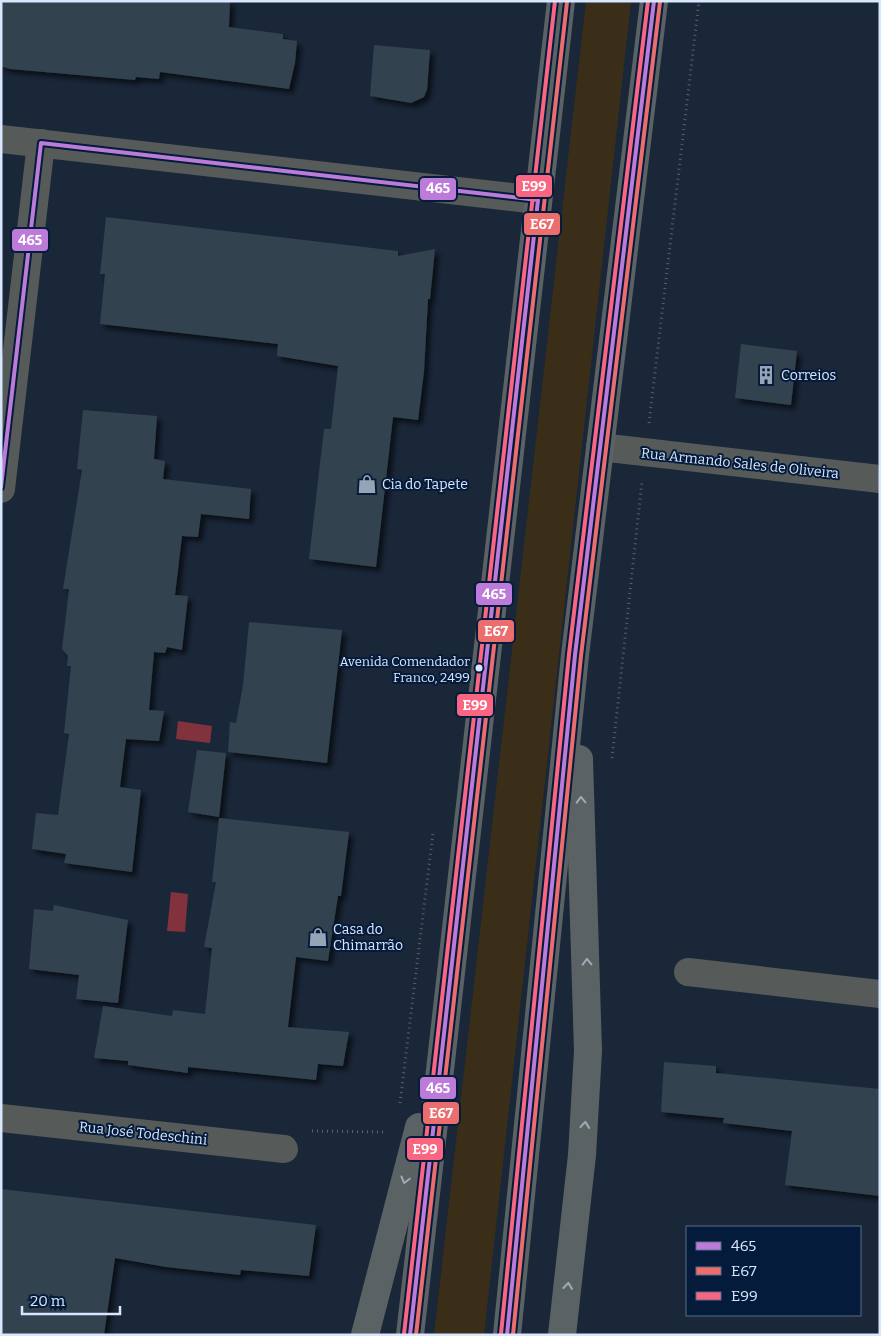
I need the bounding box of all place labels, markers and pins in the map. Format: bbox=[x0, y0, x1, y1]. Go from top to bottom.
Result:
building icon: Correios bbox=[755, 364, 777, 386]
place label: Correios bbox=[781, 367, 836, 384]
shop icon: Cia do Tapete bbox=[356, 473, 378, 495]
place label: Cia do Tapete bbox=[382, 476, 468, 493]
place label: Avenida Comendador Franco, 2499 bbox=[340, 654, 470, 685]
marker: Avenida Comendador Franco, 2499 bbox=[474, 663, 484, 673]
place label: Casa do Chimarrão bbox=[333, 921, 403, 954]
shop icon: Casa do Chimarrão bbox=[307, 926, 329, 948]

